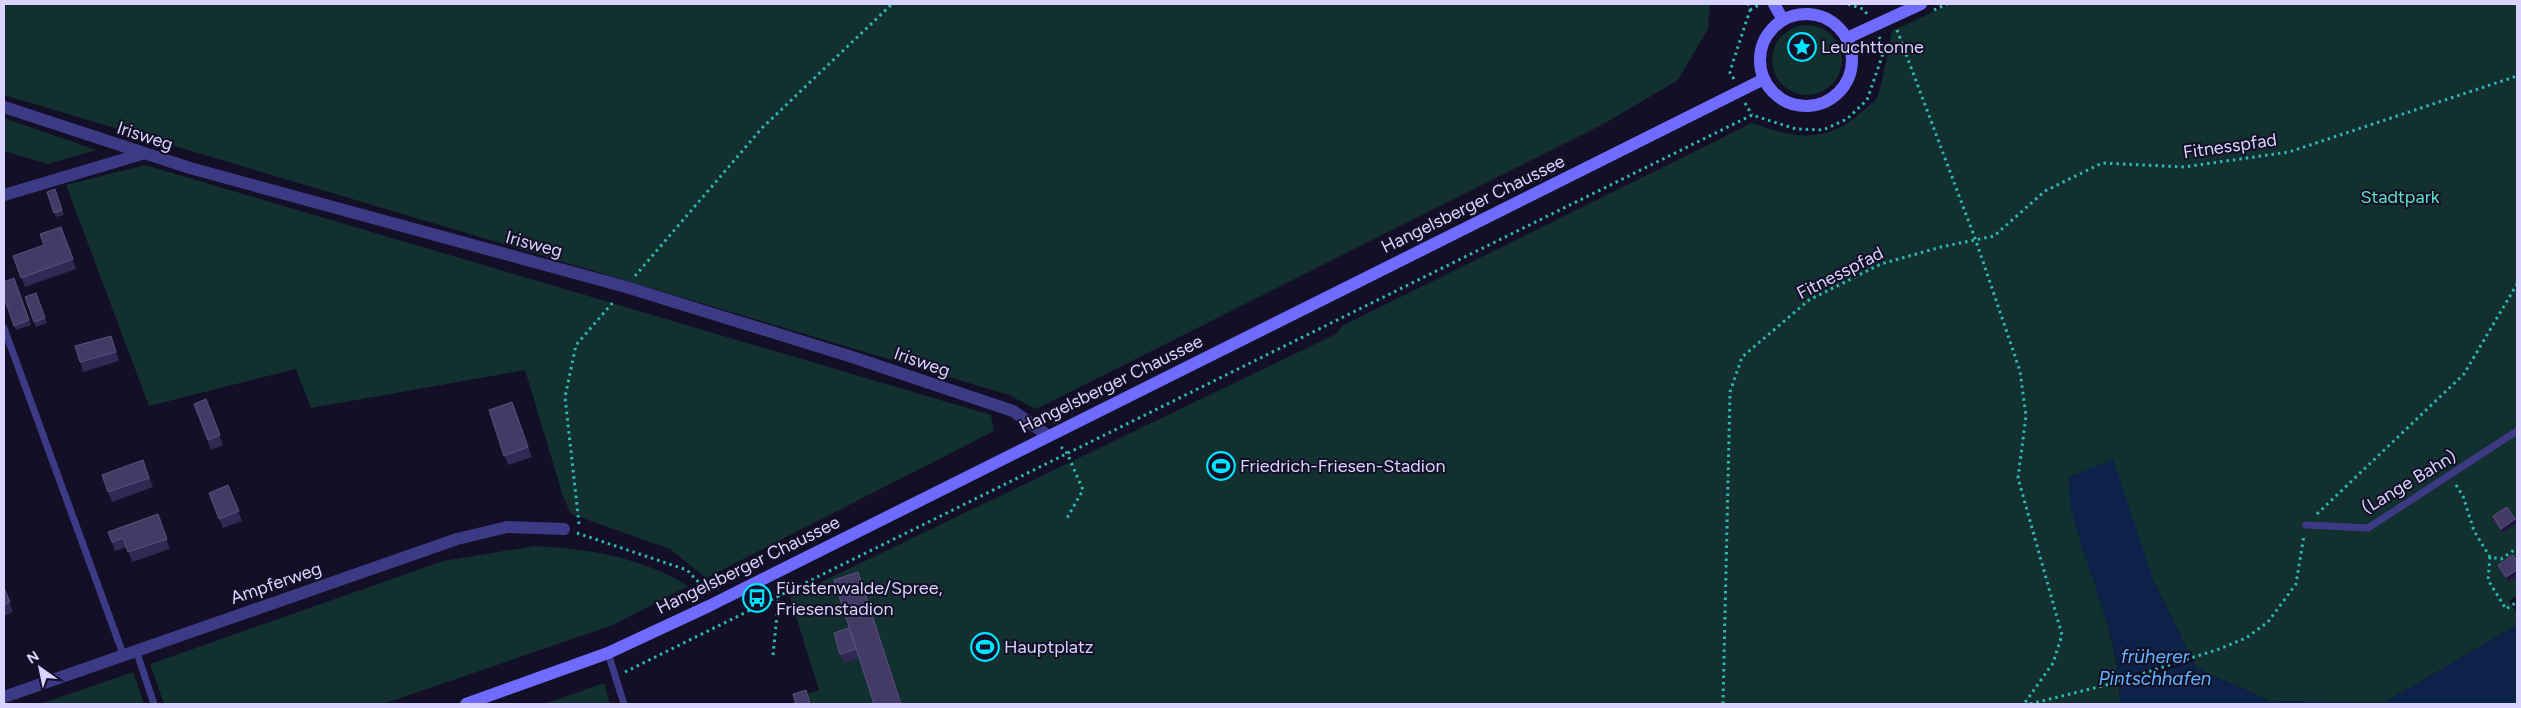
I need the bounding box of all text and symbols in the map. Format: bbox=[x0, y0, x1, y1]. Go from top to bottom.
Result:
place icon: Leuchttonne bbox=[1787, 32, 1817, 62]
place label: Leuchttonne bbox=[1821, 36, 1924, 58]
street label: Irisweg bbox=[114, 117, 176, 155]
street label: Fitnesspfad bbox=[2182, 129, 2278, 163]
street label: Hangelsberger Chaussee bbox=[1378, 150, 1569, 258]
park label: Stadtpark bbox=[2361, 186, 2440, 208]
street label: Irisweg bbox=[503, 226, 565, 262]
street label: Fitnesspfad bbox=[1793, 242, 1887, 304]
street label: Hangelsberger Chaussee bbox=[1016, 330, 1207, 438]
street label: Irisweg bbox=[891, 342, 953, 382]
street label: (Lange Bahn) bbox=[2358, 445, 2460, 519]
sports icon: Friedrich-Friesen-Stadion bbox=[1206, 451, 1236, 481]
place label: Friedrich-Friesen-Stadion bbox=[1240, 455, 1445, 477]
street label: Hangelsberger Chaussee bbox=[653, 511, 844, 619]
street label: Ampferweg bbox=[228, 557, 324, 609]
place label: Fürstenwalde/Spree, Friesenstadion bbox=[776, 577, 943, 620]
bus stop icon: Fürstenwalde/Spree, Friesenstadion bbox=[742, 583, 772, 613]
sports icon: Hauptplatz bbox=[970, 632, 1000, 662]
place label: Hauptplatz bbox=[1004, 636, 1094, 658]
north arrow bbox=[15, 643, 65, 693]
water label: früherer Pintschhafen bbox=[2099, 645, 2212, 690]
text: N bbox=[24, 647, 42, 668]

